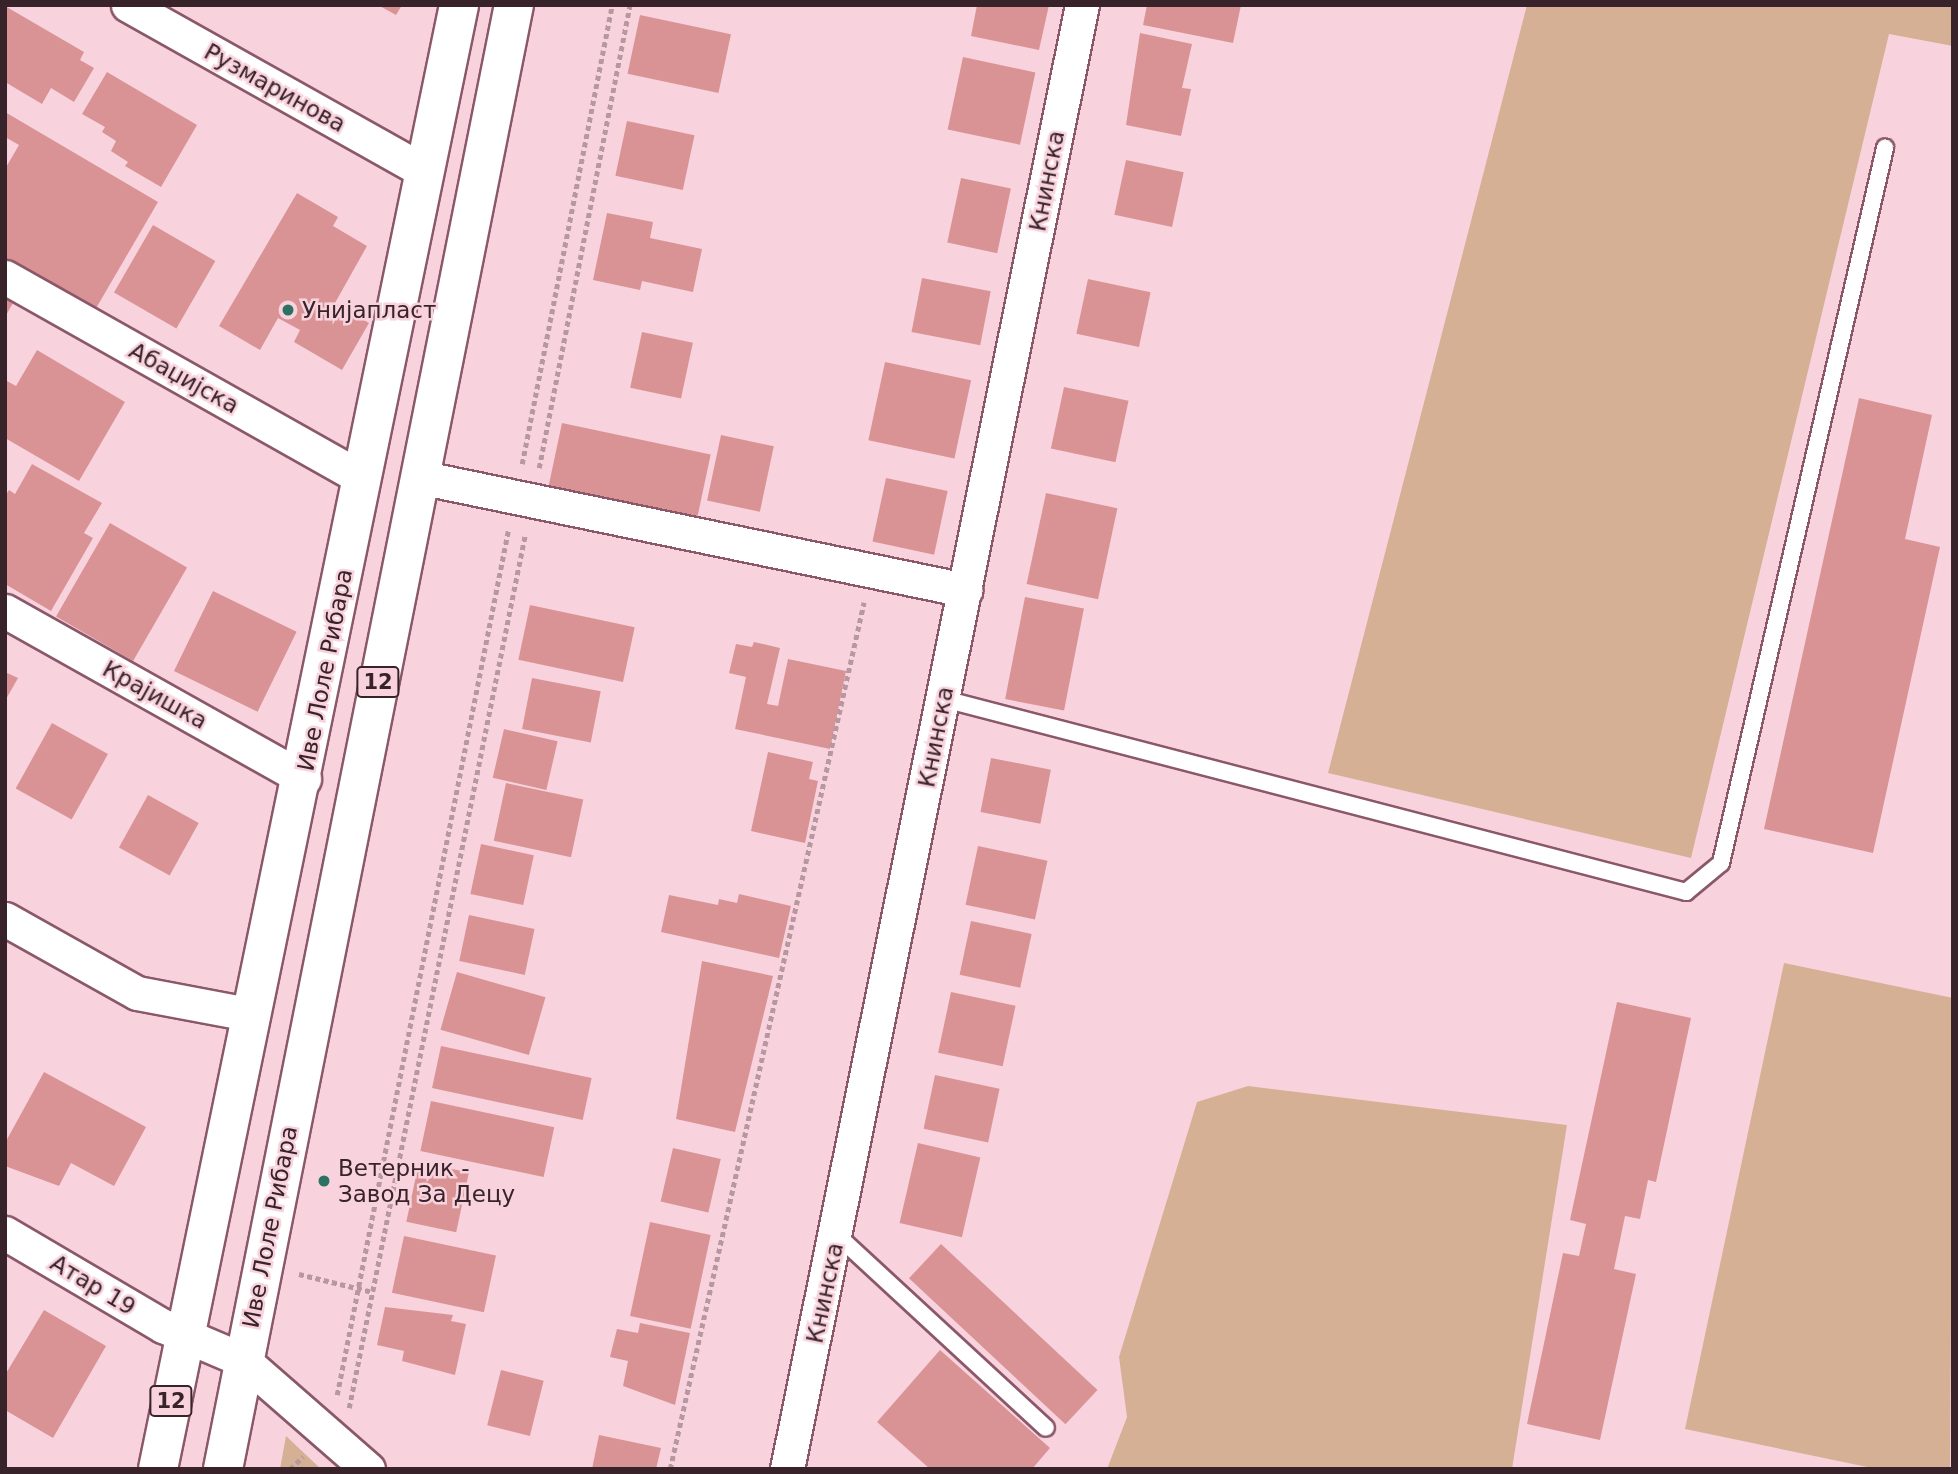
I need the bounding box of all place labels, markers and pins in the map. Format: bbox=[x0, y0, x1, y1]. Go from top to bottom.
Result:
place label: Унијапласт bbox=[302, 296, 436, 324]
marker: Унијапласт bbox=[280, 302, 296, 318]
place label: Ветерник - Завод За Децу bbox=[338, 1154, 515, 1208]
marker: Ветерник - Завод За Децу bbox=[316, 1173, 332, 1189]

